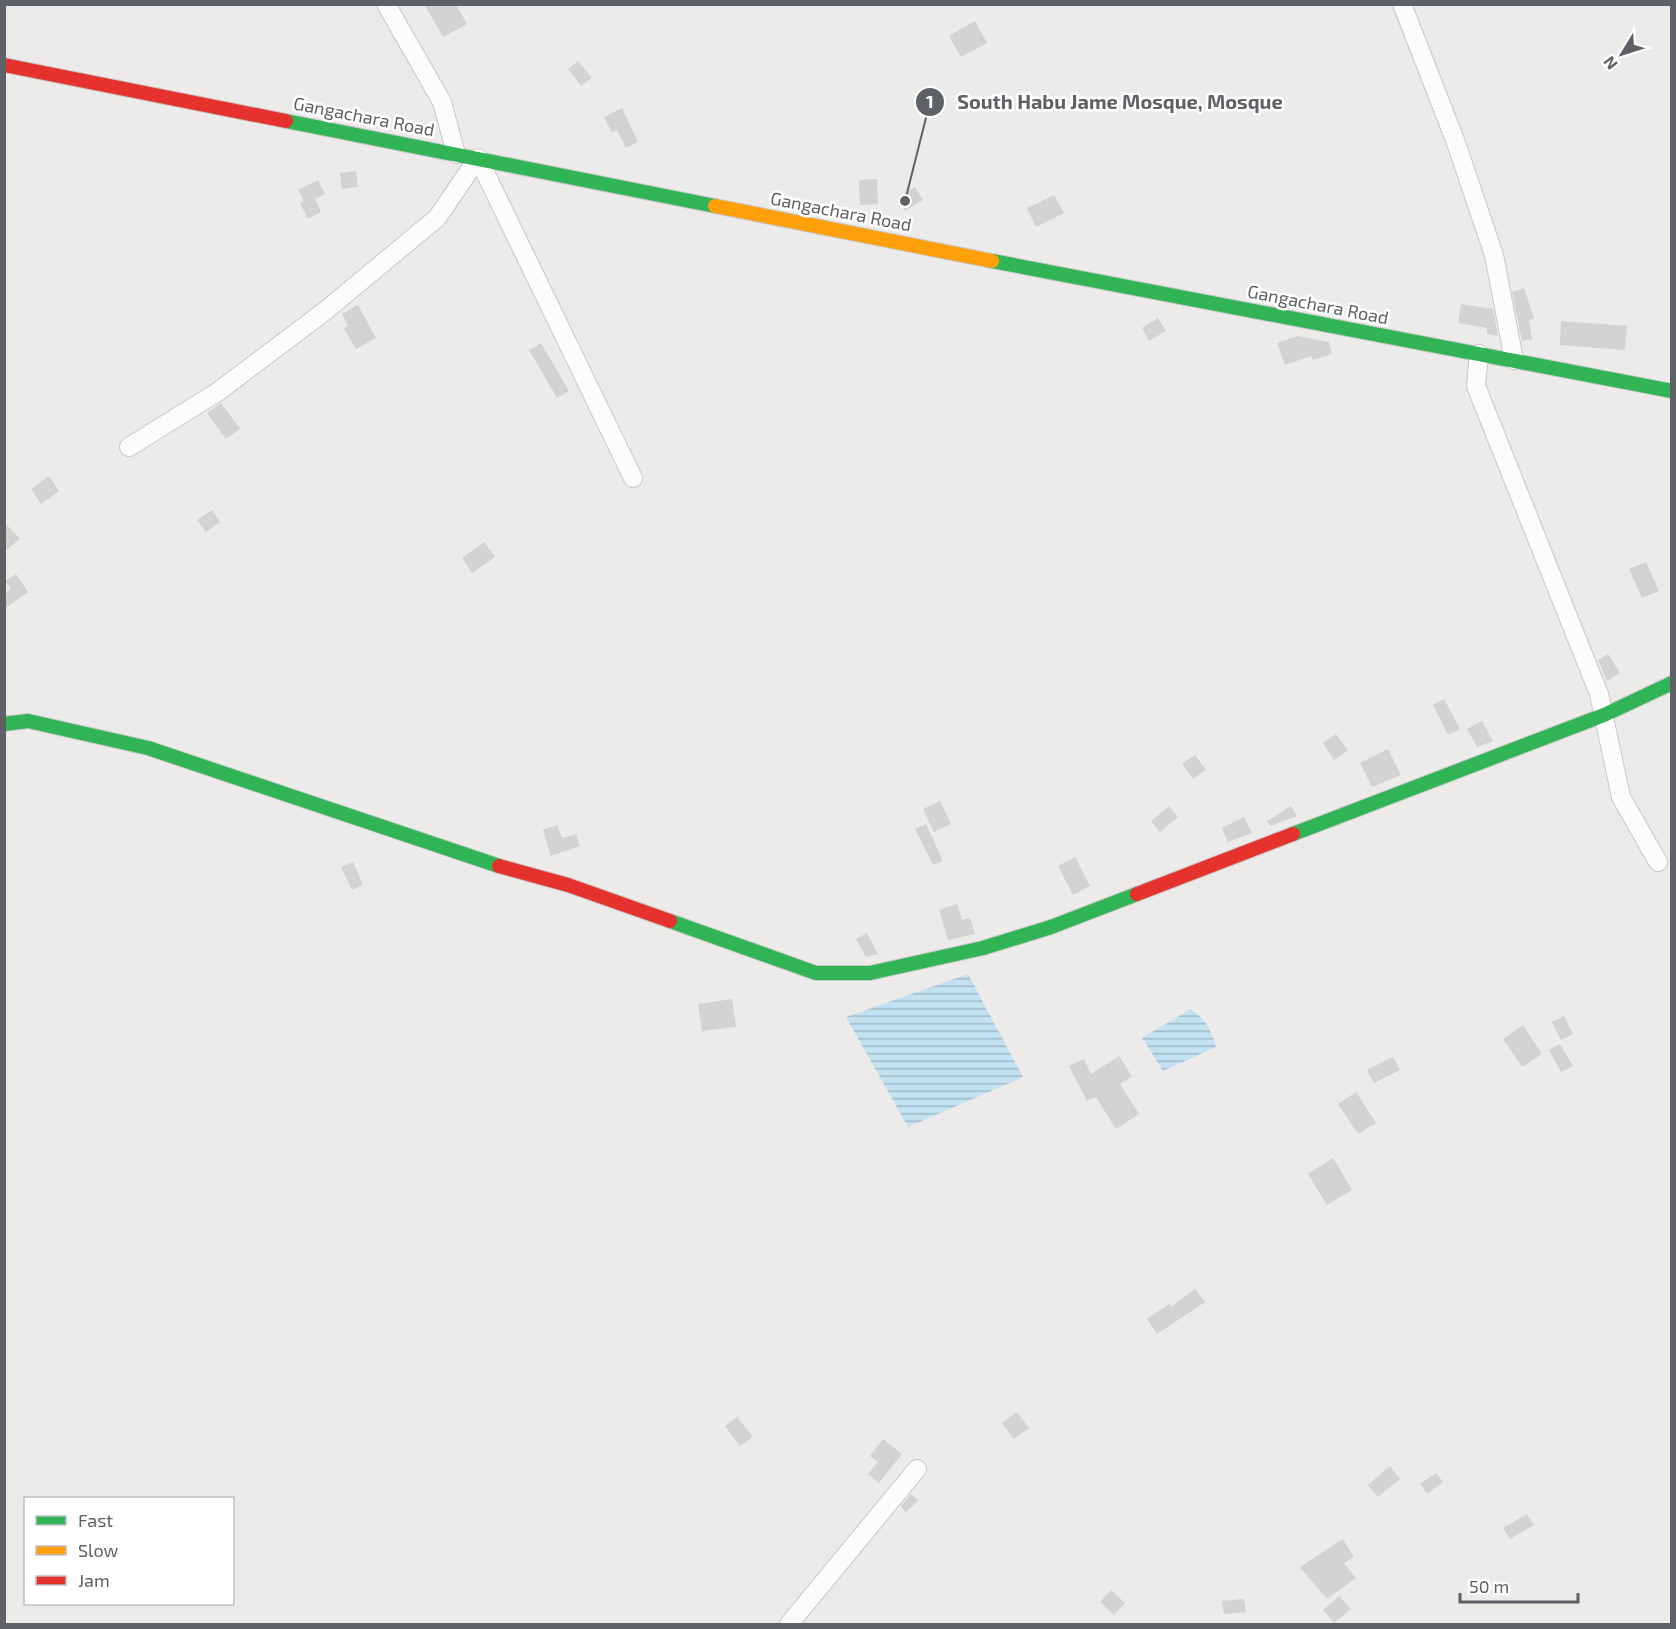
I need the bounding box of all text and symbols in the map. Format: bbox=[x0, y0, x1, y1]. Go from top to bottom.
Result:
north arrow bbox=[1592, 24, 1652, 84]
text: N bbox=[1599, 53, 1621, 74]
callout: South Habu Jame Mosque, Mosque bbox=[915, 83, 1295, 121]
text: South Habu Jame Mosque, Mosque bbox=[957, 89, 1283, 113]
text: 1 bbox=[926, 90, 934, 112]
street label: Gangachara Road bbox=[292, 92, 437, 140]
street label: Gangachara Road bbox=[769, 187, 914, 235]
street label: Gangachara Road bbox=[1246, 280, 1391, 328]
legend bbox=[24, 1497, 234, 1605]
text: Fast bbox=[78, 1509, 113, 1531]
text: Slow bbox=[78, 1539, 119, 1561]
scale bar bbox=[1460, 1566, 1578, 1604]
text: Jam bbox=[78, 1569, 110, 1591]
text: 50 m bbox=[1469, 1575, 1509, 1597]

